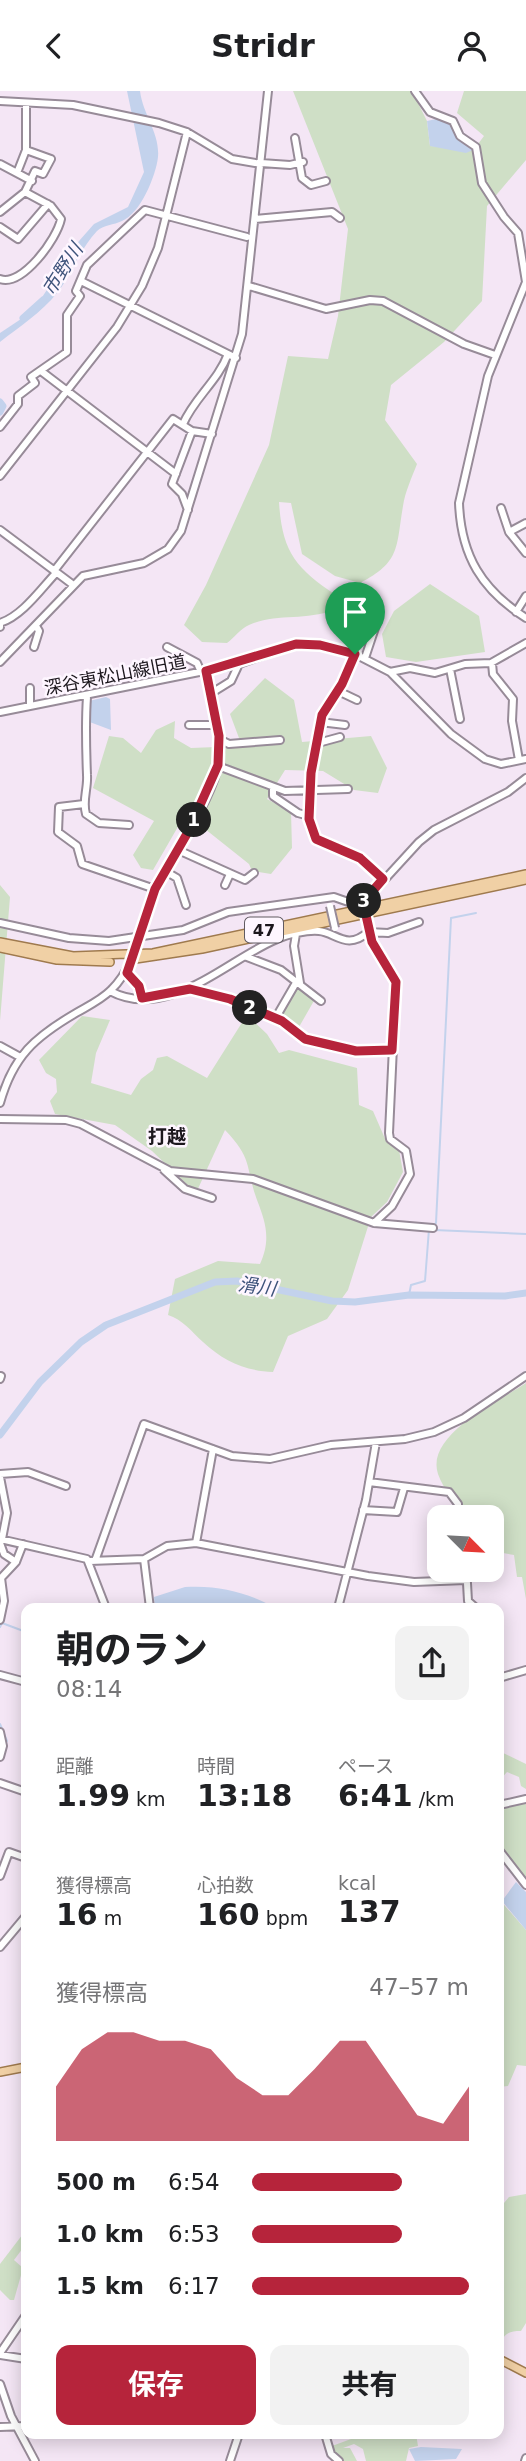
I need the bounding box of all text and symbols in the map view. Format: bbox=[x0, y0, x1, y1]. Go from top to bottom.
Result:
icon: back bbox=[35, 27, 73, 65]
text: Stridr bbox=[211, 27, 315, 65]
icon: person bbox=[453, 27, 491, 65]
water label: 市野川 bbox=[37, 237, 88, 299]
pin bbox=[325, 582, 385, 654]
icon: arrive bbox=[336, 593, 374, 631]
street label: 深谷東松山線旧道 bbox=[42, 650, 188, 699]
pin: 1 bbox=[176, 803, 212, 837]
text: 1 bbox=[187, 808, 200, 830]
pin: 3 bbox=[346, 883, 382, 919]
text: 3 bbox=[357, 889, 370, 911]
road number: 47 bbox=[245, 917, 283, 943]
pin: 2 bbox=[232, 991, 268, 1025]
text: 2 bbox=[243, 996, 256, 1018]
district label: 打越 bbox=[148, 1125, 186, 1147]
water label: 滑川 bbox=[237, 1272, 279, 1300]
north arrow bbox=[427, 1505, 504, 1582]
map controls bbox=[427, 1505, 504, 1582]
button: share bbox=[395, 1626, 469, 1700]
text: 朝のラン bbox=[56, 1628, 208, 1672]
text: 08:14 bbox=[56, 1676, 122, 1702]
text: 距離 bbox=[56, 1755, 94, 1777]
text: 時間 bbox=[197, 1755, 235, 1777]
text: ペース bbox=[338, 1755, 394, 1777]
text: 1.99 bbox=[56, 1778, 130, 1813]
text: 13:18 bbox=[197, 1778, 293, 1813]
text: 6:41 bbox=[338, 1778, 413, 1813]
text: km bbox=[130, 1788, 166, 1810]
text: /km bbox=[413, 1788, 455, 1810]
text: kcal bbox=[338, 1872, 376, 1894]
text: 獲得標高 bbox=[56, 1874, 132, 1896]
text: 心拍数 bbox=[197, 1874, 254, 1896]
text: 137 bbox=[338, 1894, 401, 1929]
text: 16 bbox=[56, 1897, 98, 1932]
text: 160 bbox=[197, 1897, 260, 1932]
text: m bbox=[98, 1907, 122, 1929]
text: bpm bbox=[260, 1907, 308, 1929]
text: 47–57 m bbox=[369, 1974, 469, 2000]
text: 獲得標高 bbox=[56, 1980, 148, 2006]
text: 500 m bbox=[56, 2169, 136, 2195]
text: 6:54 bbox=[168, 2169, 220, 2195]
text: 1.0 km bbox=[56, 2221, 144, 2247]
text: 6:53 bbox=[168, 2221, 220, 2247]
text: 1.5 km bbox=[56, 2273, 144, 2299]
text: 6:17 bbox=[168, 2273, 220, 2299]
button: 保存 bbox=[56, 2345, 256, 2425]
button: 共有 bbox=[270, 2345, 469, 2425]

